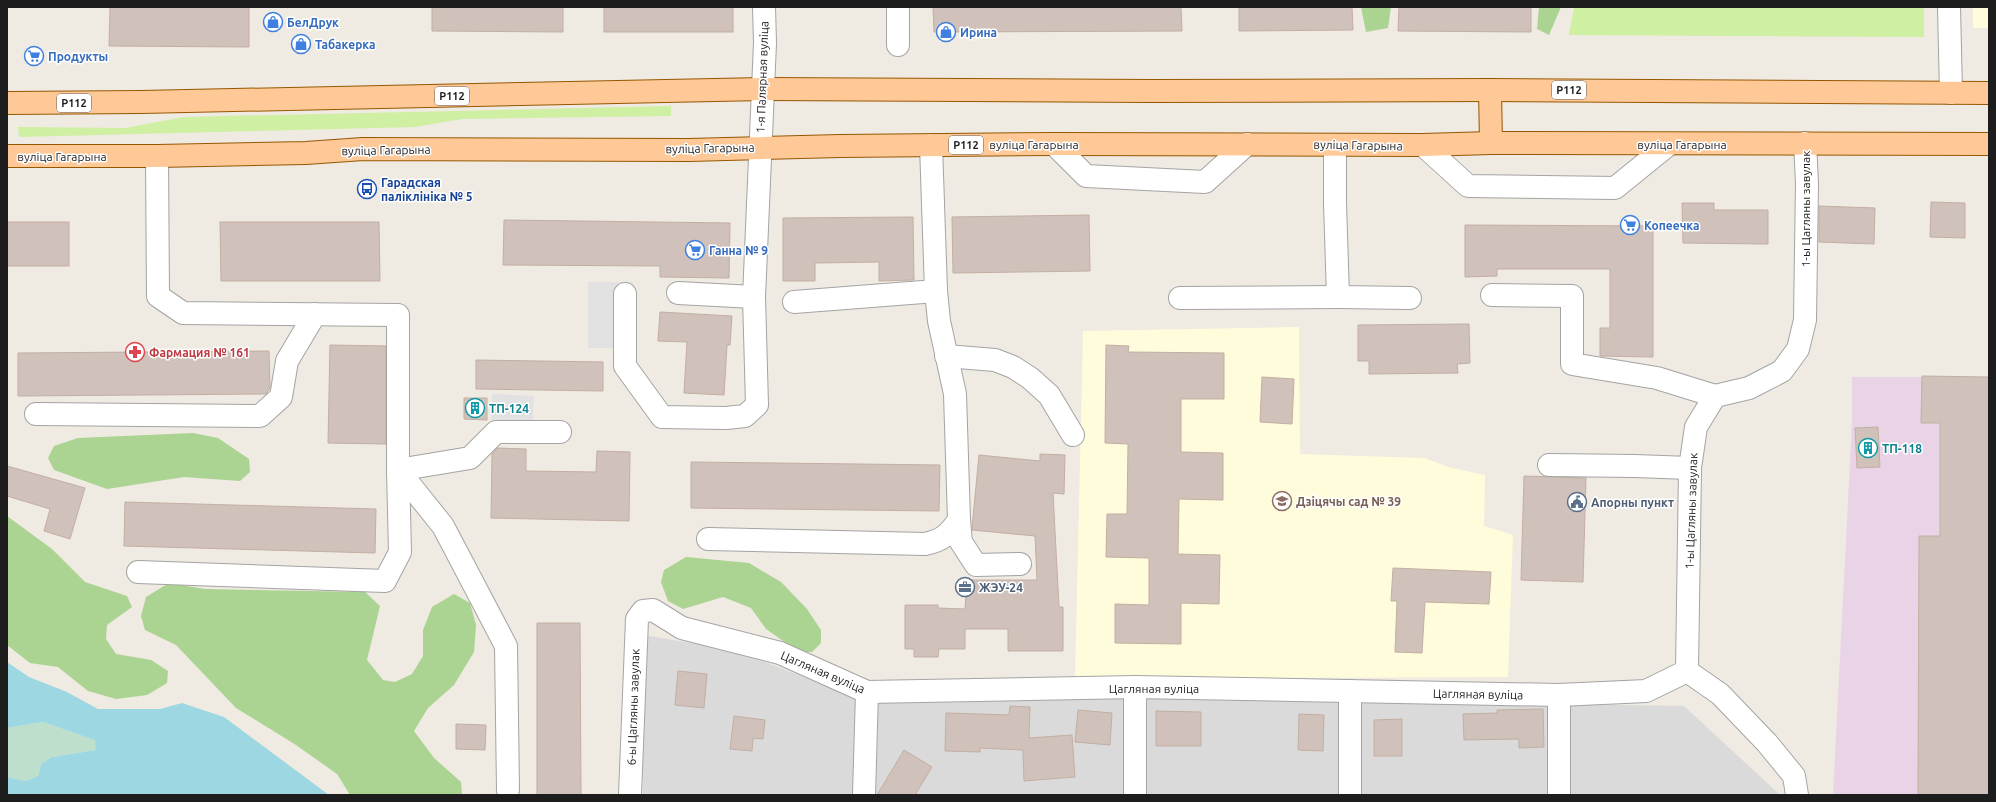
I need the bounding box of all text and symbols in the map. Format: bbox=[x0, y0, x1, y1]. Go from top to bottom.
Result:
shop icon: БелДрук bbox=[262, 11, 284, 33]
place label: БелДрук bbox=[287, 16, 339, 29]
street label: 1-я Палярная вуліца bbox=[754, 21, 770, 133]
shop icon: Ирина bbox=[935, 21, 957, 43]
place label: Ирина bbox=[960, 26, 997, 39]
shop icon: Табакерка bbox=[290, 33, 312, 55]
place label: Табакерка bbox=[315, 38, 376, 51]
supermarket icon: Продукты bbox=[23, 45, 45, 67]
place label: Продукты bbox=[48, 50, 108, 63]
road number: Р112 bbox=[1552, 81, 1586, 99]
road number: Р112 bbox=[435, 87, 469, 105]
road number: Р112 bbox=[57, 94, 91, 112]
road number: Р112 bbox=[949, 136, 983, 154]
street label: вуліца Гагарына bbox=[989, 138, 1079, 151]
street label: вуліца Гагарына bbox=[1313, 138, 1403, 152]
street label: вуліца Гагарына bbox=[1637, 138, 1727, 151]
street label: вуліца Гагарына bbox=[665, 141, 755, 155]
street label: вуліца Гагарына bbox=[341, 143, 431, 157]
street label: вуліца Гагарына bbox=[17, 150, 107, 163]
street label: 1-ы Цагляны завулак bbox=[1799, 151, 1812, 267]
place label: Гарадская паліклініка № 5 bbox=[381, 176, 473, 203]
bus stop icon: Гарадская паліклініка № 5 bbox=[356, 178, 378, 200]
supermarket icon: Копеечка bbox=[1619, 214, 1641, 236]
place label: Копеечка bbox=[1644, 219, 1700, 232]
supermarket icon: Ганна № 9 bbox=[684, 239, 706, 261]
place label: Ганна № 9 bbox=[709, 244, 768, 257]
pharmacy icon: Фармация № 161 bbox=[124, 341, 146, 363]
place label: Фармация № 161 bbox=[149, 346, 250, 359]
building icon: ТП-124 bbox=[464, 397, 486, 419]
place label: ТП-124 bbox=[489, 402, 529, 415]
building icon: ТП-118 bbox=[1857, 437, 1879, 459]
place label: ТП-118 bbox=[1882, 442, 1922, 455]
street label: 1-ы Цагляны завулак bbox=[1682, 452, 1700, 570]
school or university icon: Дзіцячы сад № 39 bbox=[1271, 490, 1293, 512]
public building icon: Апорны пункт bbox=[1566, 491, 1588, 513]
place label: Дзіцячы сад № 39 bbox=[1296, 495, 1401, 508]
place label: Апорны пункт bbox=[1591, 496, 1674, 509]
office icon: ЖЭУ-24 bbox=[954, 576, 976, 598]
place label: ЖЭУ-24 bbox=[979, 581, 1023, 594]
street label: 6-ы Цагляны завулак bbox=[624, 648, 642, 766]
street label: Цагляная вуліца bbox=[779, 648, 867, 696]
street label: Цагляная вуліца bbox=[1109, 682, 1199, 695]
street label: Цагляная вуліца bbox=[1433, 687, 1523, 701]

